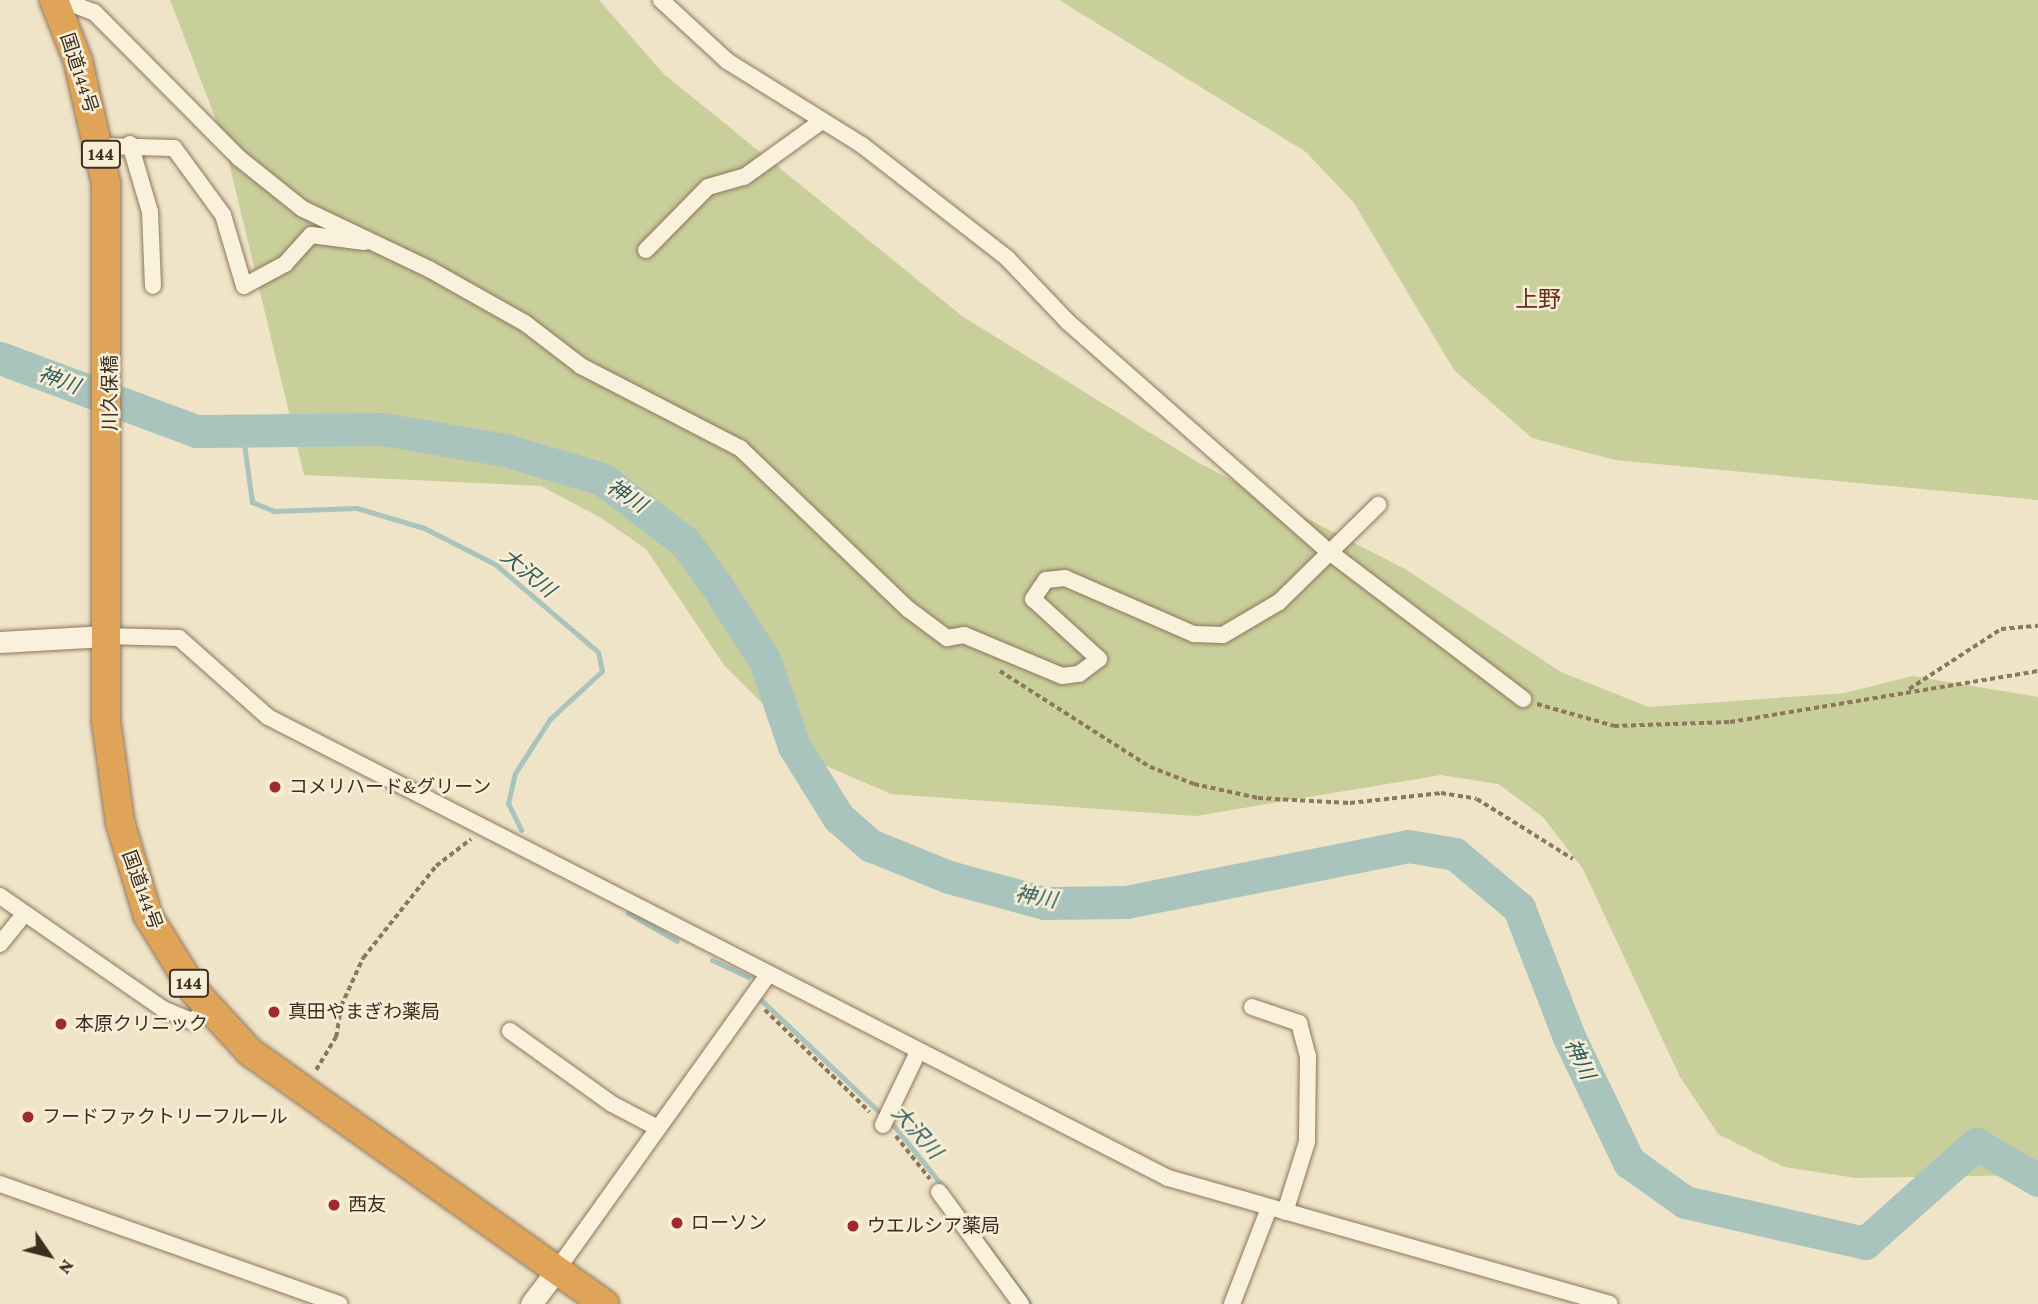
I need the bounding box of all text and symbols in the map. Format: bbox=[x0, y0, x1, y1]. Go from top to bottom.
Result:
street label: 国道144号 bbox=[55, 30, 103, 116]
road number: 144 bbox=[80, 140, 122, 168]
district label: 上野 bbox=[1515, 285, 1561, 313]
street label: 川久保橋 bbox=[99, 355, 121, 431]
water label: 神川 bbox=[35, 361, 83, 399]
water label: 神川 bbox=[603, 474, 651, 518]
water label: 大沢川 bbox=[496, 543, 560, 603]
place label: コメリハード&グリーン bbox=[289, 776, 492, 798]
marker: コメリハード&グリーン bbox=[267, 779, 283, 795]
street label: 国道144号 bbox=[117, 847, 167, 933]
water label: 神川 bbox=[1013, 881, 1059, 913]
road number: 144 bbox=[168, 968, 210, 998]
place label: 真田やまぎわ薬局 bbox=[288, 1001, 440, 1023]
marker: 真田やまぎわ薬局 bbox=[266, 1004, 282, 1020]
place label: 本原クリニック bbox=[75, 1013, 208, 1035]
marker: 本原クリニック bbox=[53, 1016, 69, 1032]
water label: 神川 bbox=[1560, 1035, 1600, 1083]
water label: 大沢川 bbox=[887, 1100, 947, 1164]
place label: フードファクトリーフルール bbox=[42, 1106, 289, 1128]
marker: フードファクトリーフルール bbox=[20, 1109, 36, 1125]
place label: 西友 bbox=[348, 1194, 386, 1216]
marker: 西友 bbox=[326, 1197, 342, 1213]
place label: ローソン bbox=[691, 1212, 767, 1234]
marker: ローソン bbox=[669, 1215, 685, 1231]
place label: ウエルシア薬局 bbox=[867, 1215, 1000, 1237]
marker: ウエルシア薬局 bbox=[845, 1218, 861, 1234]
north arrow bbox=[14, 1220, 84, 1290]
text: N bbox=[54, 1256, 79, 1279]

